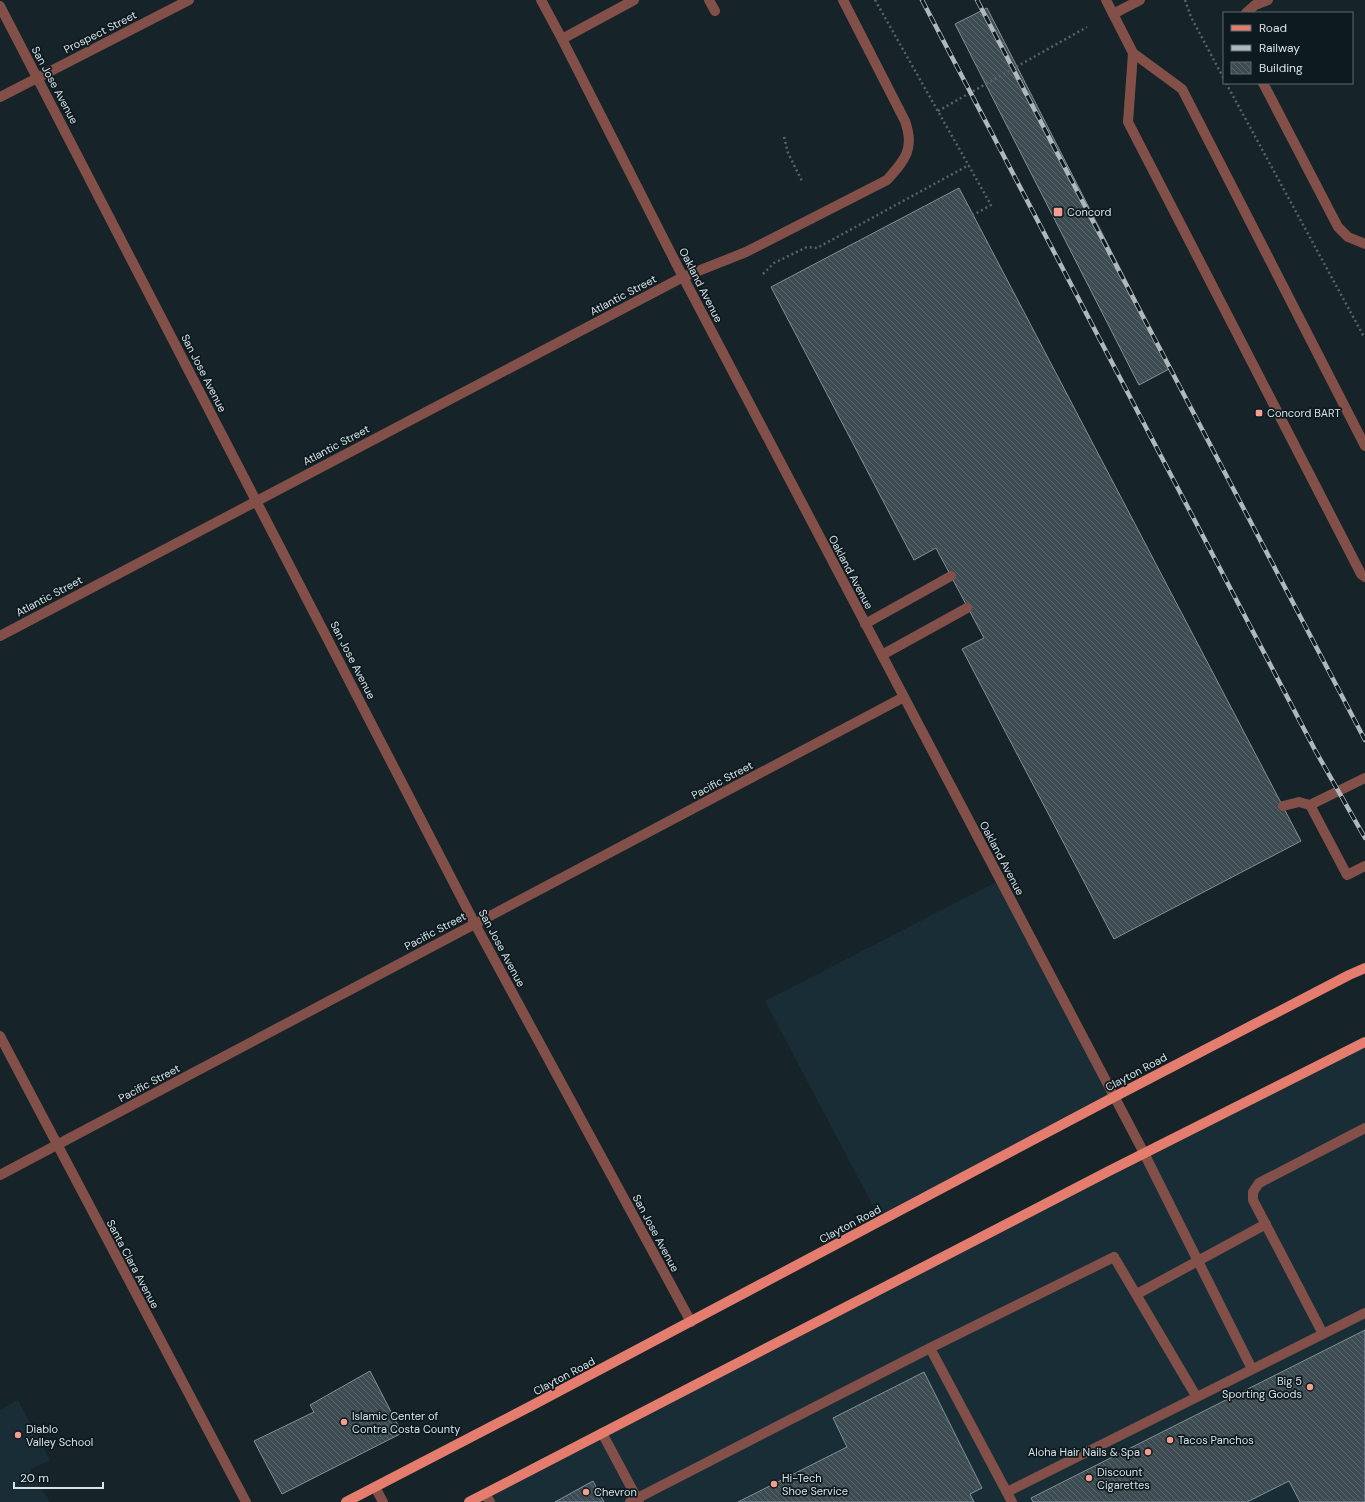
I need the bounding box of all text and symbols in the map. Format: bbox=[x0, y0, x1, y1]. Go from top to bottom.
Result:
street label: Prospect Street bbox=[61, 8, 139, 56]
legend bbox=[1223, 12, 1353, 84]
text: Road bbox=[1259, 20, 1287, 36]
text: Railway bbox=[1259, 40, 1300, 56]
street label: San Jose Avenue bbox=[29, 44, 81, 126]
text: Building bbox=[1259, 60, 1303, 76]
place label: Concord bbox=[1067, 205, 1111, 219]
marker: Concord bbox=[1052, 206, 1064, 218]
street label: Oakland Avenue bbox=[676, 245, 726, 325]
street label: Atlantic Street bbox=[587, 272, 659, 318]
street label: San Jose Avenue bbox=[178, 332, 230, 414]
place label: Concord BART bbox=[1267, 406, 1341, 420]
marker: Concord BART bbox=[1254, 408, 1264, 418]
street label: Atlantic Street bbox=[300, 422, 372, 468]
street label: Oakland Avenue bbox=[826, 533, 876, 611]
street label: Atlantic Street bbox=[13, 573, 85, 619]
street label: San Jose Avenue bbox=[327, 619, 379, 701]
street label: Pacific Street bbox=[689, 758, 755, 802]
street label: Oakland Avenue bbox=[977, 819, 1027, 897]
street label: San Jose Avenue bbox=[476, 907, 528, 989]
street label: Pacific Street bbox=[402, 909, 468, 953]
street label: Clayton Road bbox=[1103, 1050, 1169, 1094]
street label: Pacific Street bbox=[116, 1061, 182, 1105]
street label: San Jose Avenue bbox=[630, 1192, 682, 1274]
street label: Clayton Road bbox=[817, 1202, 883, 1246]
street label: Santa Clara Avenue bbox=[104, 1217, 162, 1311]
street label: Clayton Road bbox=[531, 1354, 597, 1398]
place label: Big 5 Sporting Goods bbox=[1222, 1374, 1302, 1401]
marker: Big 5 Sporting Goods bbox=[1305, 1382, 1315, 1392]
place label: Islamic Center of Contra Costa County bbox=[352, 1409, 460, 1436]
marker: Islamic Center of Contra Costa County bbox=[339, 1417, 349, 1427]
place label: Diablo Valley School bbox=[26, 1422, 93, 1449]
marker: Diablo Valley School bbox=[13, 1430, 23, 1440]
place label: Tacos Panchos bbox=[1178, 1433, 1254, 1447]
marker: Tacos Panchos bbox=[1165, 1435, 1175, 1445]
place label: Aloha Hair Nails & Spa bbox=[1028, 1445, 1140, 1459]
marker: Aloha Hair Nails & Spa bbox=[1143, 1447, 1153, 1457]
scale bar bbox=[14, 1464, 103, 1490]
place label: Discount Cigarettes bbox=[1097, 1465, 1150, 1492]
text: 20 m bbox=[20, 1470, 49, 1486]
place label: Hi-Tech Shoe Service bbox=[782, 1471, 848, 1498]
marker: Discount Cigarettes bbox=[1084, 1473, 1094, 1483]
marker: Hi-Tech Shoe Service bbox=[769, 1479, 779, 1489]
place label: Chevron bbox=[594, 1485, 637, 1499]
marker: Chevron bbox=[581, 1487, 591, 1497]

